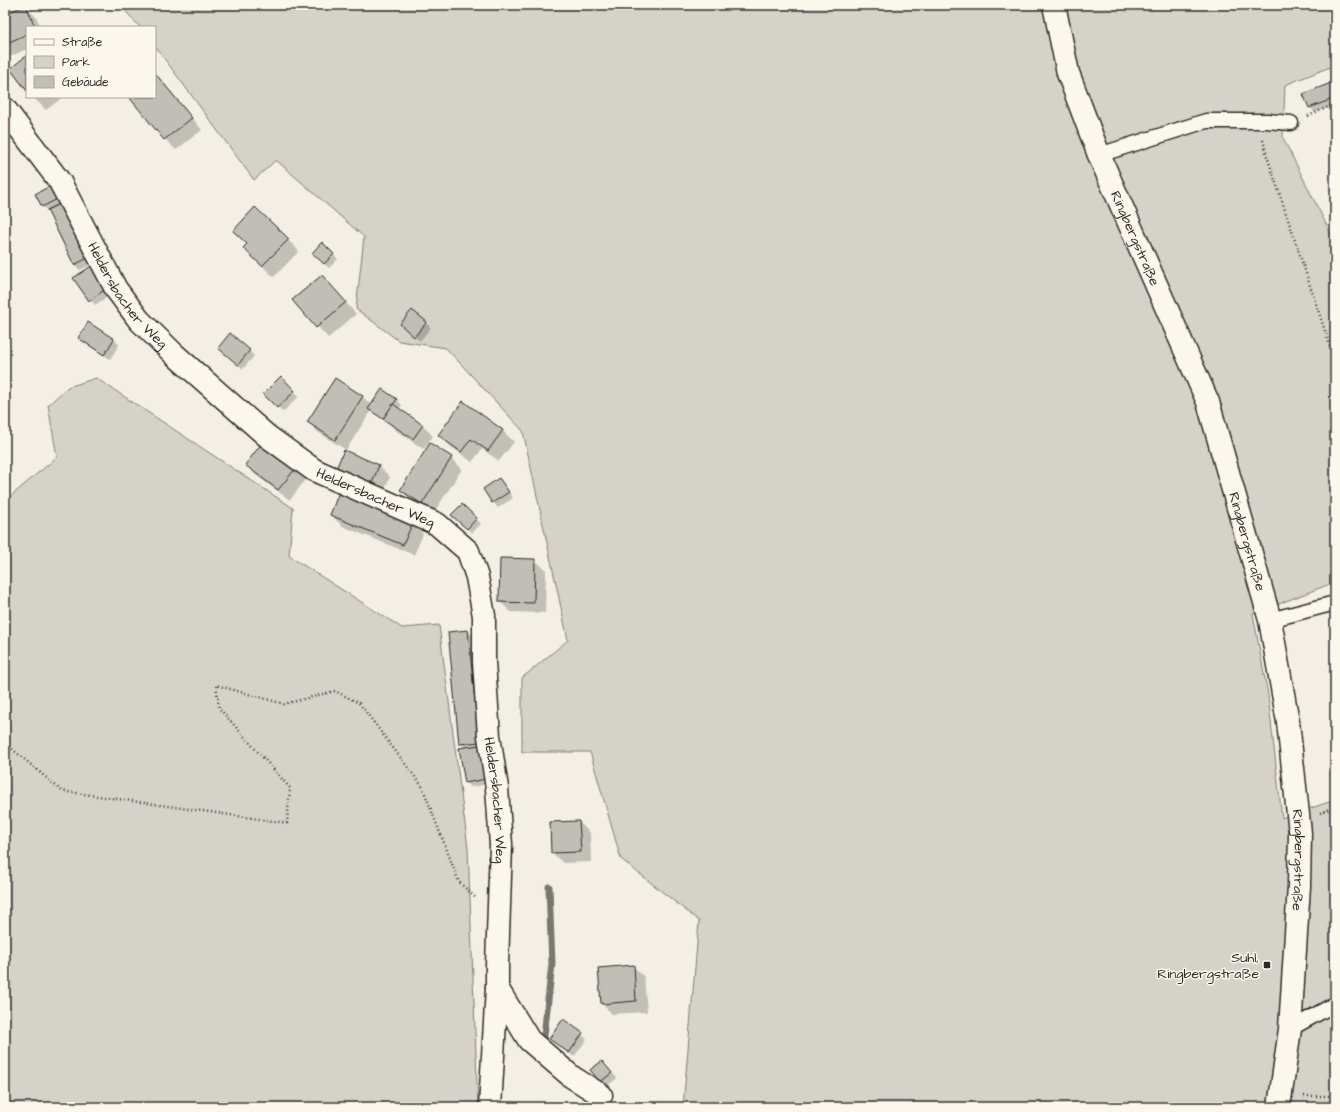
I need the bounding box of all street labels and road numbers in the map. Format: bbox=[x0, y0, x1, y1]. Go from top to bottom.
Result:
street label: Ringbergstraße bbox=[1105, 188, 1165, 290]
street label: Heldersbacher Weg bbox=[82, 239, 172, 354]
street label: Heldersbacher Weg bbox=[313, 463, 438, 533]
street label: Ringbergstraße bbox=[1223, 490, 1270, 594]
street label: Heldersbacher Weg bbox=[478, 736, 510, 864]
street label: Ringbergstraße bbox=[1286, 808, 1309, 912]

